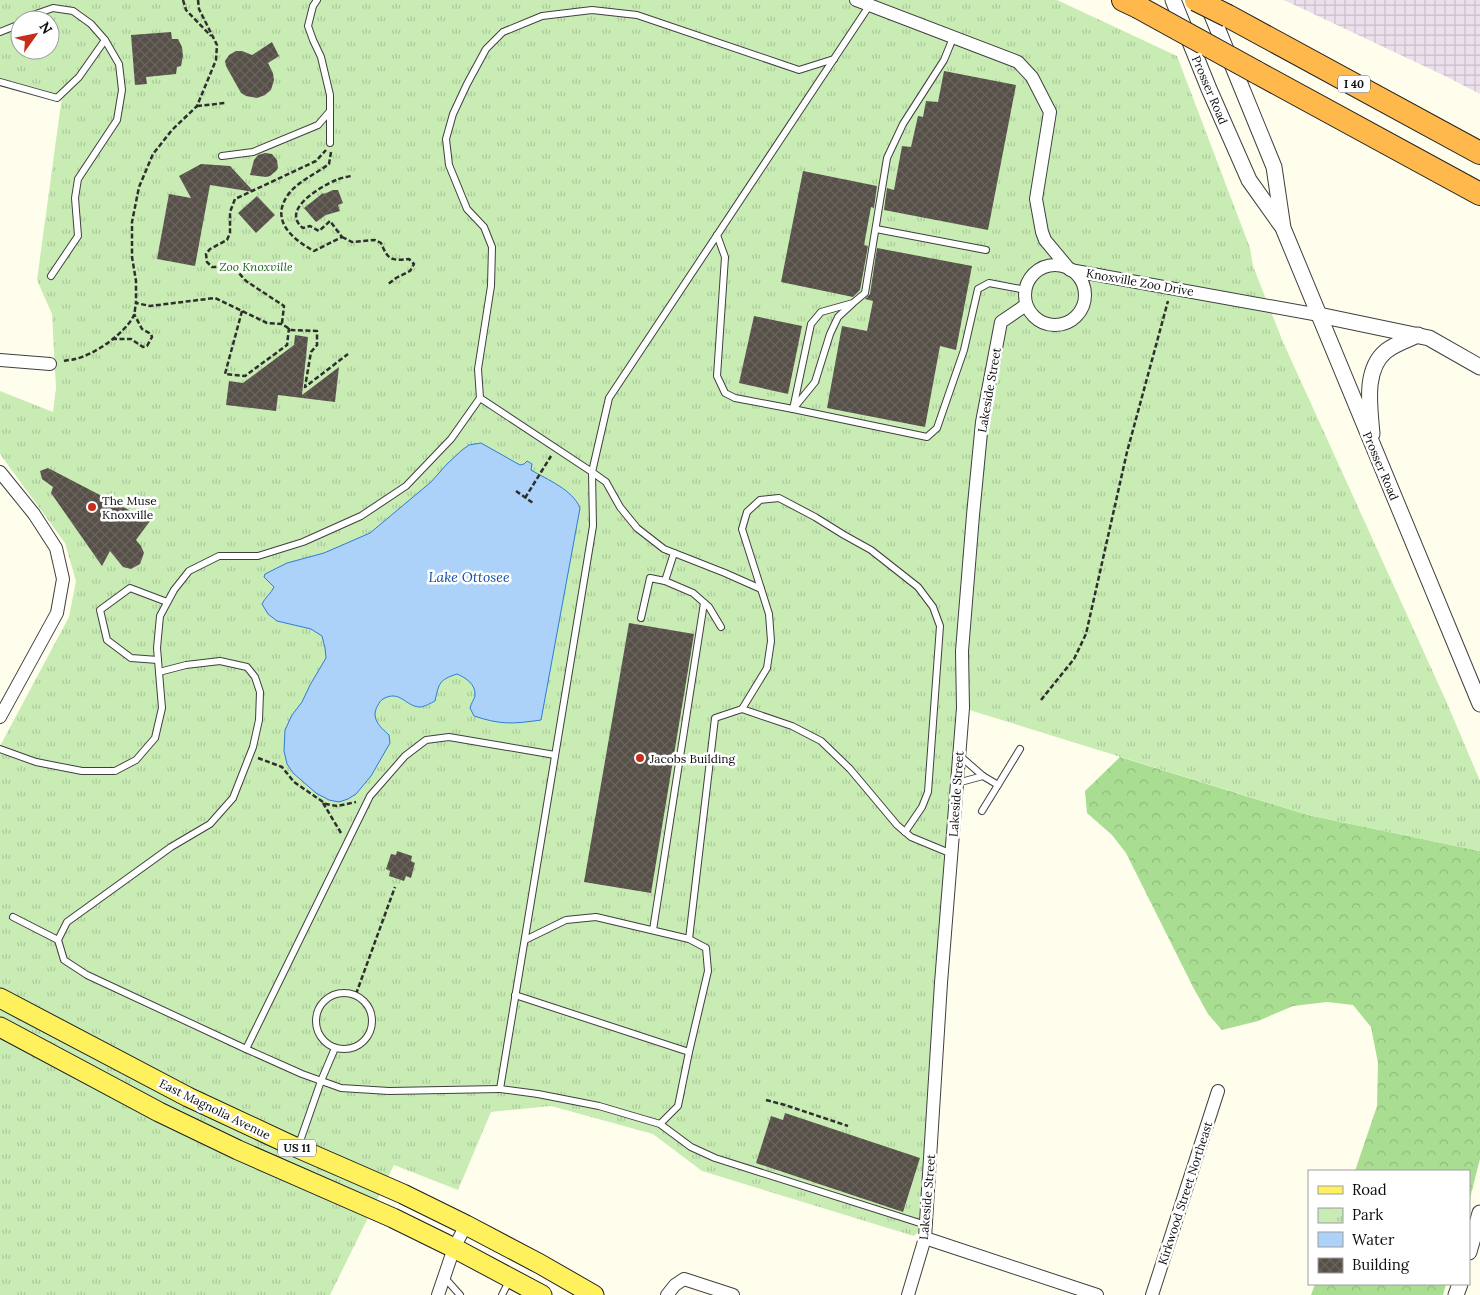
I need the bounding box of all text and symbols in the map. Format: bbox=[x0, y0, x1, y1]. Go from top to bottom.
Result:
north arrow bbox=[10, 10, 60, 60]
text: N bbox=[35, 18, 56, 38]
street label: Prosser Road bbox=[1189, 53, 1231, 127]
road number: I 40 bbox=[1338, 76, 1370, 92]
park label: Zoo Knoxville bbox=[219, 259, 293, 274]
street label: Knoxville Zoo Drive bbox=[1085, 265, 1195, 299]
street label: Lakeside Street bbox=[974, 346, 1004, 434]
street label: Prosser Road bbox=[1360, 429, 1402, 503]
place label: The Muse Knoxville bbox=[102, 493, 157, 522]
marker: The Muse Knoxville bbox=[86, 501, 98, 513]
water label: Lake Ottosee bbox=[428, 568, 510, 586]
street label: Lakeside Street bbox=[946, 750, 967, 837]
place label: Jacobs Building bbox=[649, 751, 736, 766]
marker: Jacobs Building bbox=[634, 752, 646, 764]
street label: East Magnolia Avenue bbox=[157, 1076, 274, 1143]
street label: Kirkwood Street Northeast bbox=[1155, 1119, 1215, 1267]
road number: US 11 bbox=[278, 1140, 316, 1156]
street label: Lakeside Street bbox=[916, 1153, 938, 1241]
legend bbox=[1308, 1170, 1470, 1285]
text: Road bbox=[1352, 1180, 1387, 1199]
text: Park bbox=[1352, 1205, 1383, 1224]
text: Water bbox=[1352, 1230, 1395, 1249]
text: Building bbox=[1352, 1255, 1410, 1274]

